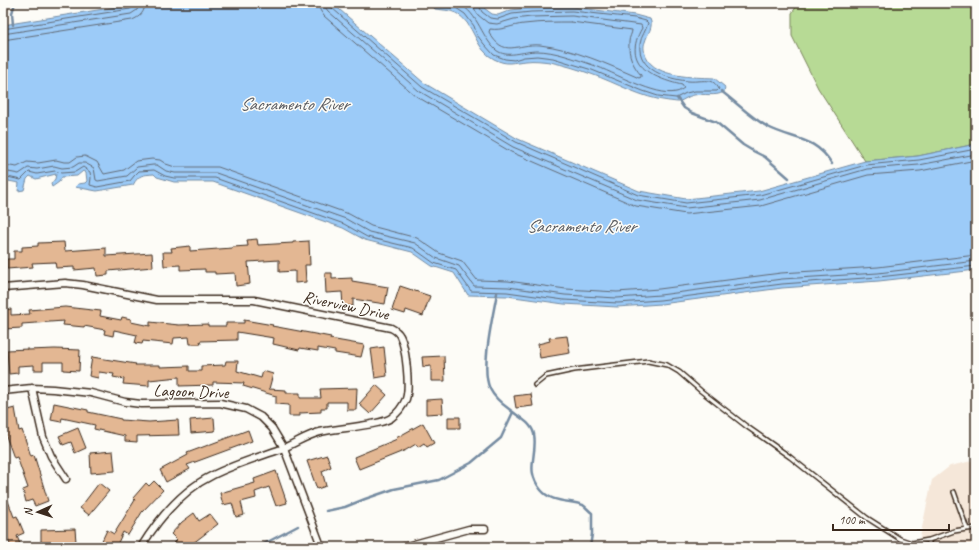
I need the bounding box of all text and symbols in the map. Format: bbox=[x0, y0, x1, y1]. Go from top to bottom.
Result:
water label: Sacramento River bbox=[240, 93, 352, 115]
water label: Sacramento River bbox=[527, 215, 639, 237]
street label: Riverview Drive bbox=[301, 286, 392, 325]
street label: Lagoon Drive bbox=[153, 380, 230, 403]
north arrow bbox=[18, 492, 58, 532]
scale bar bbox=[833, 506, 949, 532]
text: N bbox=[21, 507, 35, 516]
text: 100 m bbox=[839, 512, 866, 528]

